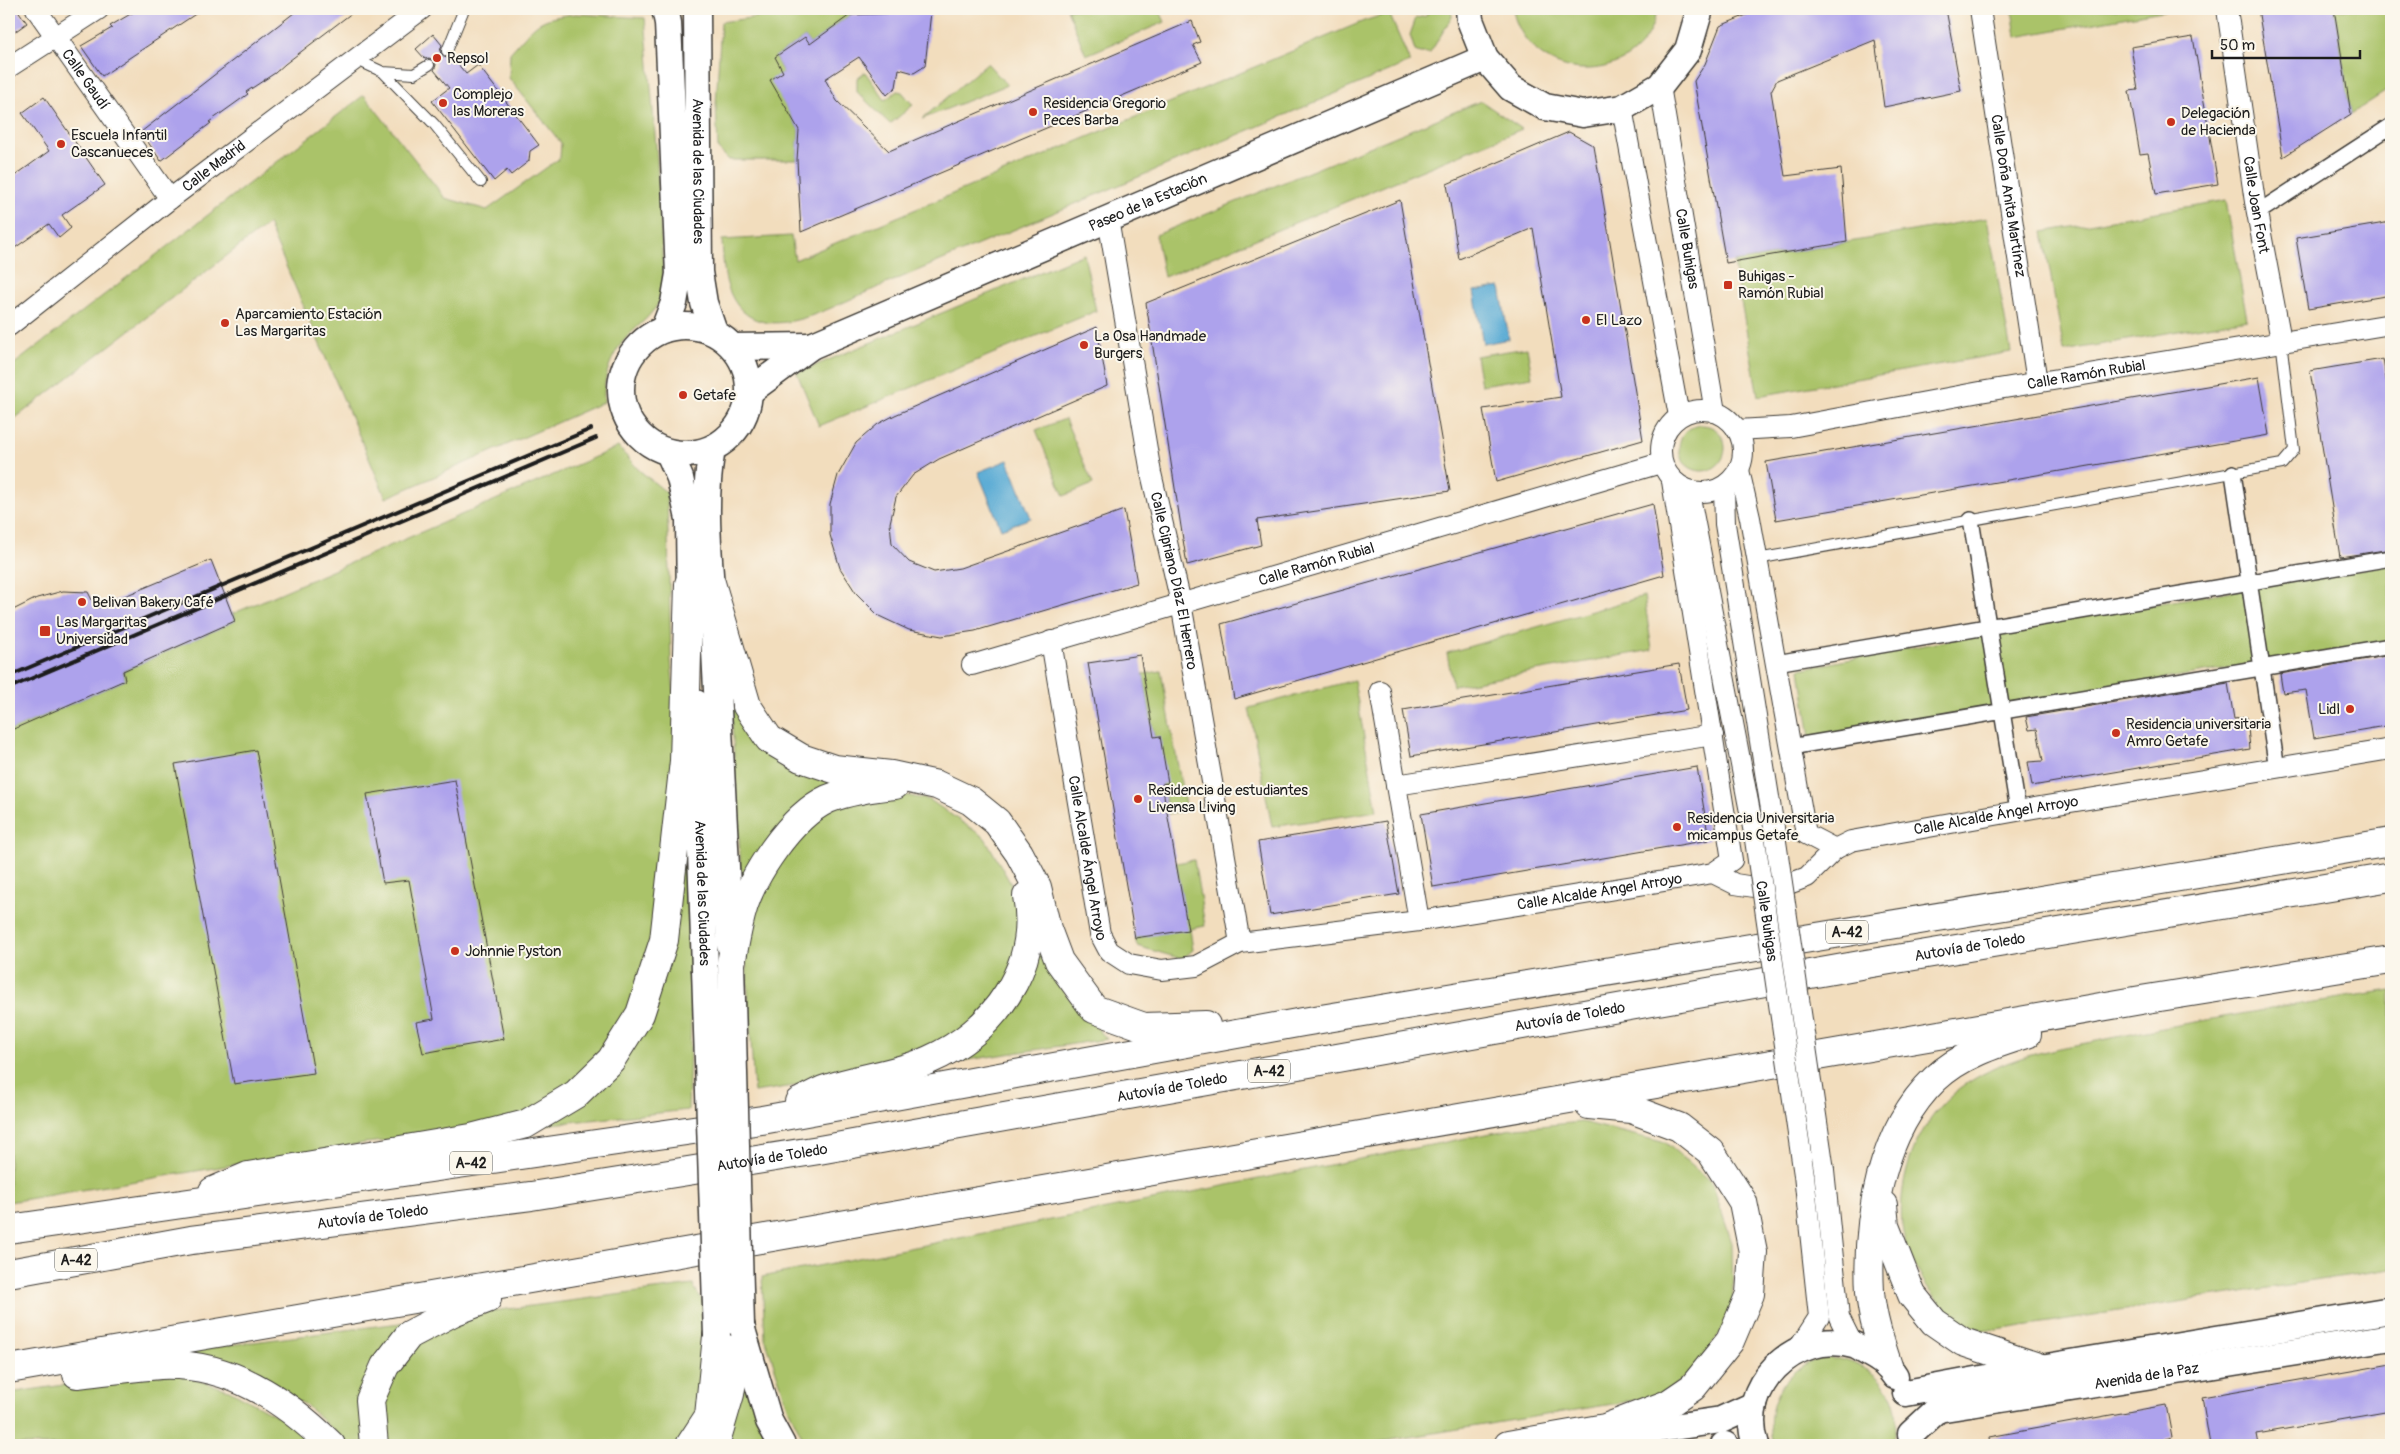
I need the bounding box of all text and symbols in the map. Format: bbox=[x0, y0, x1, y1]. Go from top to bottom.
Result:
scale bar bbox=[2212, 28, 2360, 60]
text: 50 m bbox=[2220, 36, 2255, 55]
street label: Calle Gaudí bbox=[57, 46, 113, 114]
place label: Repsol bbox=[447, 49, 489, 68]
marker: Repsol bbox=[431, 52, 443, 64]
place label: Complejo las Moreras bbox=[453, 85, 524, 121]
place label: Residencia Gregorio Peces Barba bbox=[1043, 94, 1166, 130]
marker: Complejo las Moreras bbox=[437, 97, 449, 109]
street label: Avenida de las Ciudades bbox=[688, 98, 708, 244]
place label: Delegación de Hacienda bbox=[2181, 104, 2256, 140]
marker: Residencia Gregorio Peces Barba bbox=[1027, 106, 1039, 118]
street label: Calle Doña Anita Martínez bbox=[1986, 113, 2030, 279]
marker: Delegación de Hacienda bbox=[2165, 116, 2177, 128]
place label: Escuela Infantil Cascanueces bbox=[71, 126, 167, 162]
street label: Calle Madrid bbox=[179, 136, 250, 196]
marker: Escuela Infantil Cascanueces bbox=[55, 138, 67, 150]
street label: Calle Joan Font bbox=[2238, 155, 2274, 256]
street label: Paseo de la Estación bbox=[1086, 169, 1210, 236]
street label: Calle Buhigas bbox=[1671, 207, 1703, 291]
place label: Buhigas - Ramón Rubial bbox=[1738, 267, 1824, 303]
marker: Buhigas - Ramón Rubial bbox=[1722, 279, 1734, 291]
place label: Aparcamiento Estación Las Margaritas bbox=[235, 305, 382, 341]
place label: El Lazo bbox=[1596, 311, 1642, 330]
marker: El Lazo bbox=[1580, 314, 1592, 326]
marker: Aparcamiento Estación Las Margaritas bbox=[219, 317, 231, 329]
place label: La Osa Handmade Burgers bbox=[1094, 327, 1207, 363]
marker: La Osa Handmade Burgers bbox=[1078, 339, 1090, 351]
street label: Calle Ramón Rubial bbox=[2026, 356, 2147, 394]
place label: Getafe bbox=[693, 386, 737, 405]
marker: Getafe bbox=[677, 389, 689, 401]
street label: Calle Cipriano Díaz El Herrero bbox=[1146, 490, 1201, 671]
street label: Calle Ramón Rubial bbox=[1256, 538, 1377, 590]
place label: Belivan Bakery Café bbox=[92, 593, 214, 612]
marker: Belivan Bakery Café bbox=[76, 596, 88, 608]
place label: Las Margaritas Universidad bbox=[56, 613, 147, 649]
marker: Las Margaritas Universidad bbox=[38, 624, 52, 638]
place label: Lidl bbox=[2318, 700, 2340, 719]
marker: Lidl bbox=[2344, 703, 2356, 715]
place label: Residencia universitaria Amro Getafe bbox=[2126, 715, 2271, 751]
marker: Residencia universitaria Amro Getafe bbox=[2110, 727, 2122, 739]
street label: Calle Alcalde Ángel Arroyo bbox=[1064, 774, 1111, 944]
place label: Residencia de estudiantes Livensa Living bbox=[1148, 781, 1308, 817]
street label: Calle Alcalde Ángel Arroyo bbox=[1912, 792, 2080, 840]
marker: Residencia de estudiantes Livensa Living bbox=[1132, 793, 1144, 805]
place label: Residencia Universitaria micampus Getafe bbox=[1687, 809, 1835, 845]
street label: Avenida de las Ciudades bbox=[690, 820, 714, 966]
marker: Residencia Universitaria micampus Getafe bbox=[1671, 821, 1683, 833]
street label: Calle Alcalde Ángel Arroyo bbox=[1516, 869, 1684, 915]
street label: Calle Buhigas bbox=[1751, 880, 1782, 963]
road number: A-42 bbox=[1826, 920, 1868, 944]
street label: Autovía de Toledo bbox=[1913, 929, 2027, 966]
place label: Johnnie Pyston bbox=[465, 942, 561, 961]
marker: Johnnie Pyston bbox=[449, 945, 461, 957]
street label: Autovía de Toledo bbox=[1513, 998, 1627, 1036]
road number: A-42 bbox=[1248, 1060, 1290, 1082]
street label: Autovía de Toledo bbox=[1115, 1069, 1229, 1107]
street label: Autovía de Toledo bbox=[715, 1140, 829, 1176]
road number: A-42 bbox=[450, 1152, 492, 1174]
street label: Autovía de Toledo bbox=[316, 1200, 429, 1234]
road number: A-42 bbox=[55, 1248, 97, 1272]
street label: Avenida de la Paz bbox=[2093, 1359, 2201, 1394]

